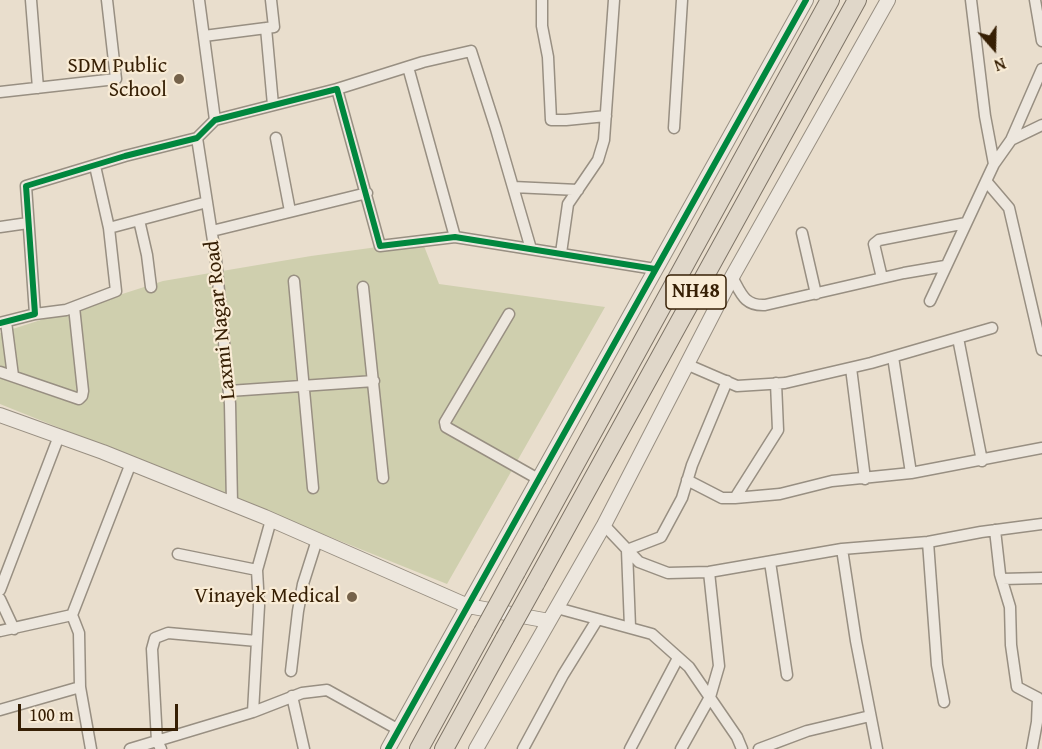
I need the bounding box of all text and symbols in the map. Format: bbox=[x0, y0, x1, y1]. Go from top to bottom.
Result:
north arrow bbox=[964, 18, 1024, 78]
text: N bbox=[991, 52, 1009, 78]
place label: SDM Public School bbox=[68, 54, 167, 104]
marker: SDM Public School bbox=[172, 72, 186, 86]
street label: Laxmi Nagar Road bbox=[200, 239, 242, 401]
road number: NH48 bbox=[666, 275, 726, 309]
place label: Vinayek Medical bbox=[194, 584, 340, 610]
marker: Vinayek Medical bbox=[345, 590, 359, 604]
scale bar bbox=[21, 692, 182, 730]
text: 100 m bbox=[29, 701, 74, 728]

